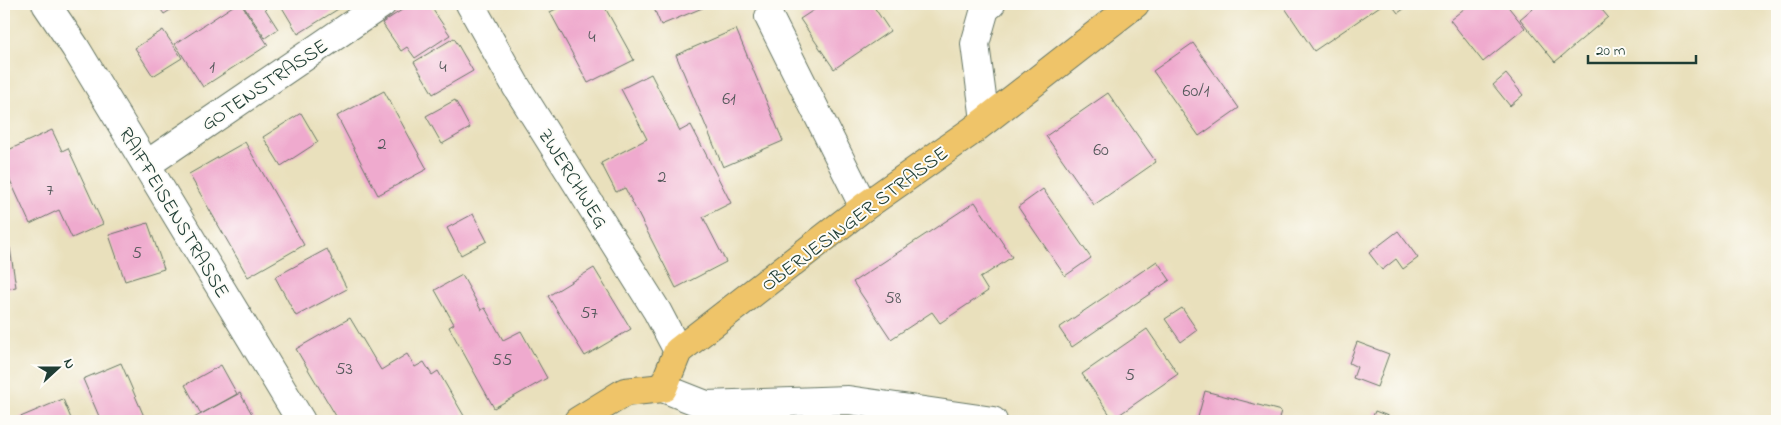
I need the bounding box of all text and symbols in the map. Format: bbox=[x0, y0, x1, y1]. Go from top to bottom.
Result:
house number: 4 bbox=[588, 25, 596, 51]
scale bar bbox=[1588, 32, 1696, 64]
street label: GOTENSTRASSE bbox=[196, 33, 335, 139]
text: 20 m bbox=[1596, 40, 1626, 62]
house number: 1 bbox=[209, 55, 215, 81]
house number: 4 bbox=[439, 55, 447, 81]
house number: 60/1 bbox=[1183, 79, 1210, 105]
house number: 61 bbox=[722, 87, 736, 113]
street label: RAIFFEISENSTRASSE bbox=[110, 122, 235, 304]
street label: ZWERCHWEG bbox=[530, 124, 614, 235]
house number: 2 bbox=[378, 132, 387, 158]
house number: 60 bbox=[1093, 138, 1109, 164]
street label: OBERJESINGER STRASSE bbox=[756, 140, 955, 300]
house number: 2 bbox=[658, 165, 667, 191]
house number: 7 bbox=[46, 178, 54, 204]
house number: 5 bbox=[132, 241, 142, 267]
house number: 58 bbox=[884, 286, 902, 312]
house number: 57 bbox=[580, 301, 598, 327]
north arrow bbox=[32, 342, 82, 392]
house number: 55 bbox=[492, 348, 512, 374]
text: N bbox=[57, 356, 80, 372]
house number: 53 bbox=[335, 357, 353, 383]
house number: 5 bbox=[1125, 363, 1135, 389]

